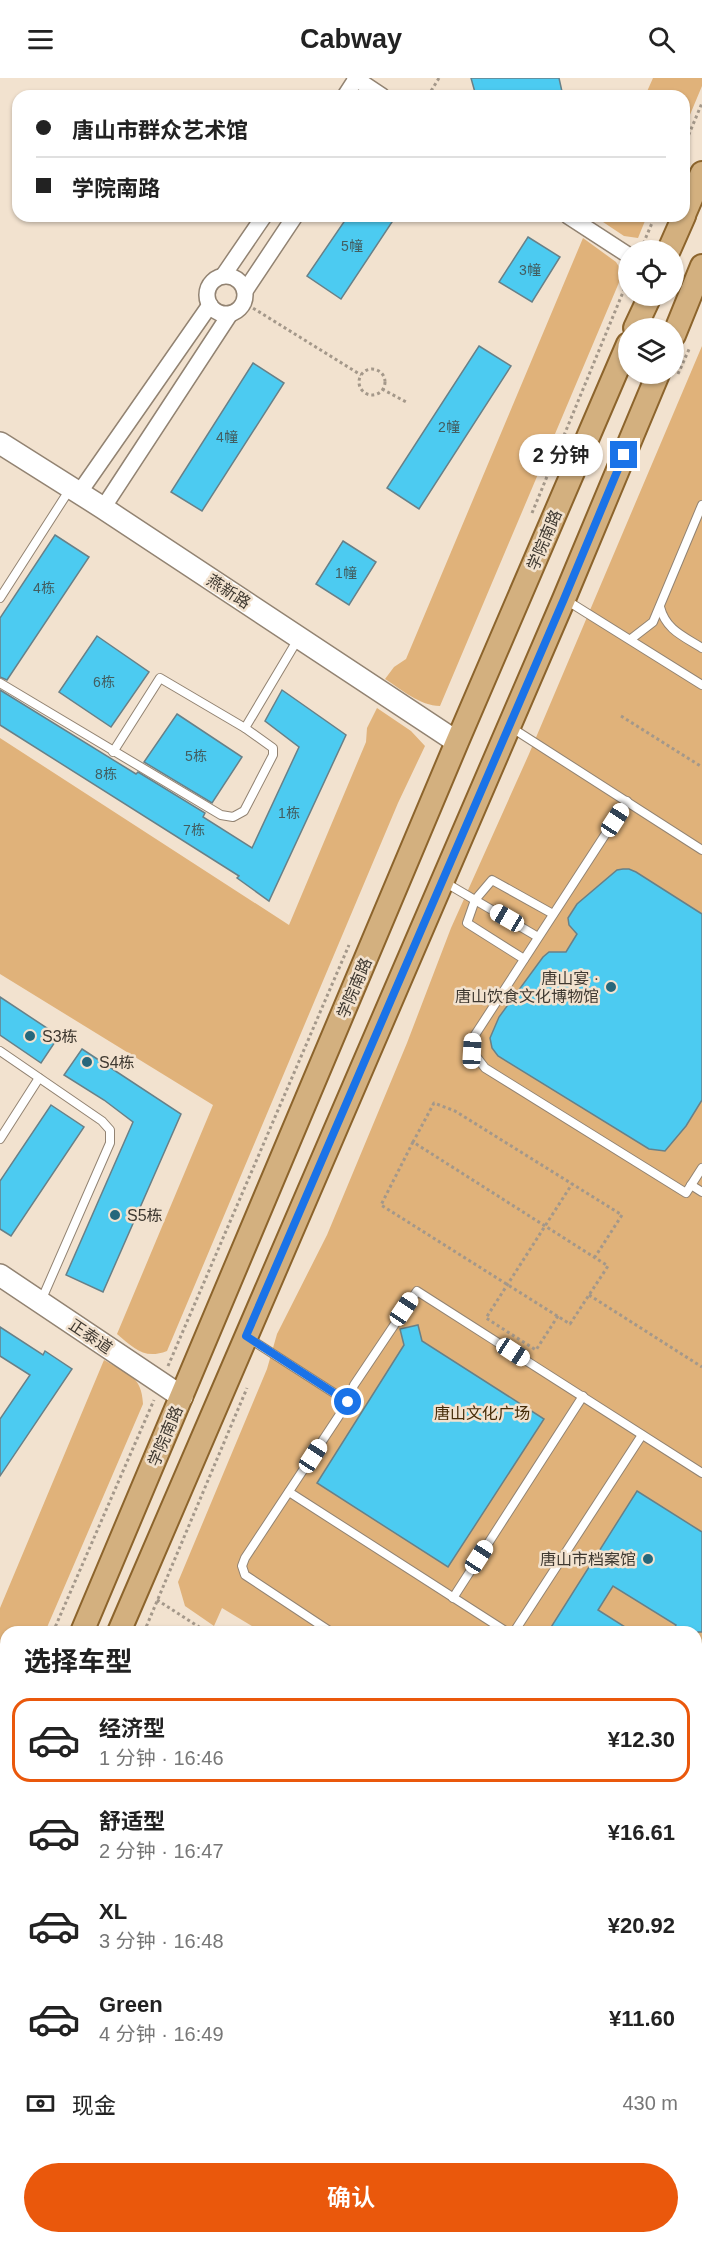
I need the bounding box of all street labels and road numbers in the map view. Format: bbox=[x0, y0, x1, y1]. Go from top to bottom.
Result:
street label: 学院南路 bbox=[524, 507, 565, 573]
street label: 燕新路 bbox=[204, 571, 253, 612]
street label: 学院南路 bbox=[334, 955, 375, 1021]
street label: 正泰道 bbox=[66, 1316, 115, 1357]
street label: 学院南路 bbox=[145, 1403, 186, 1469]

